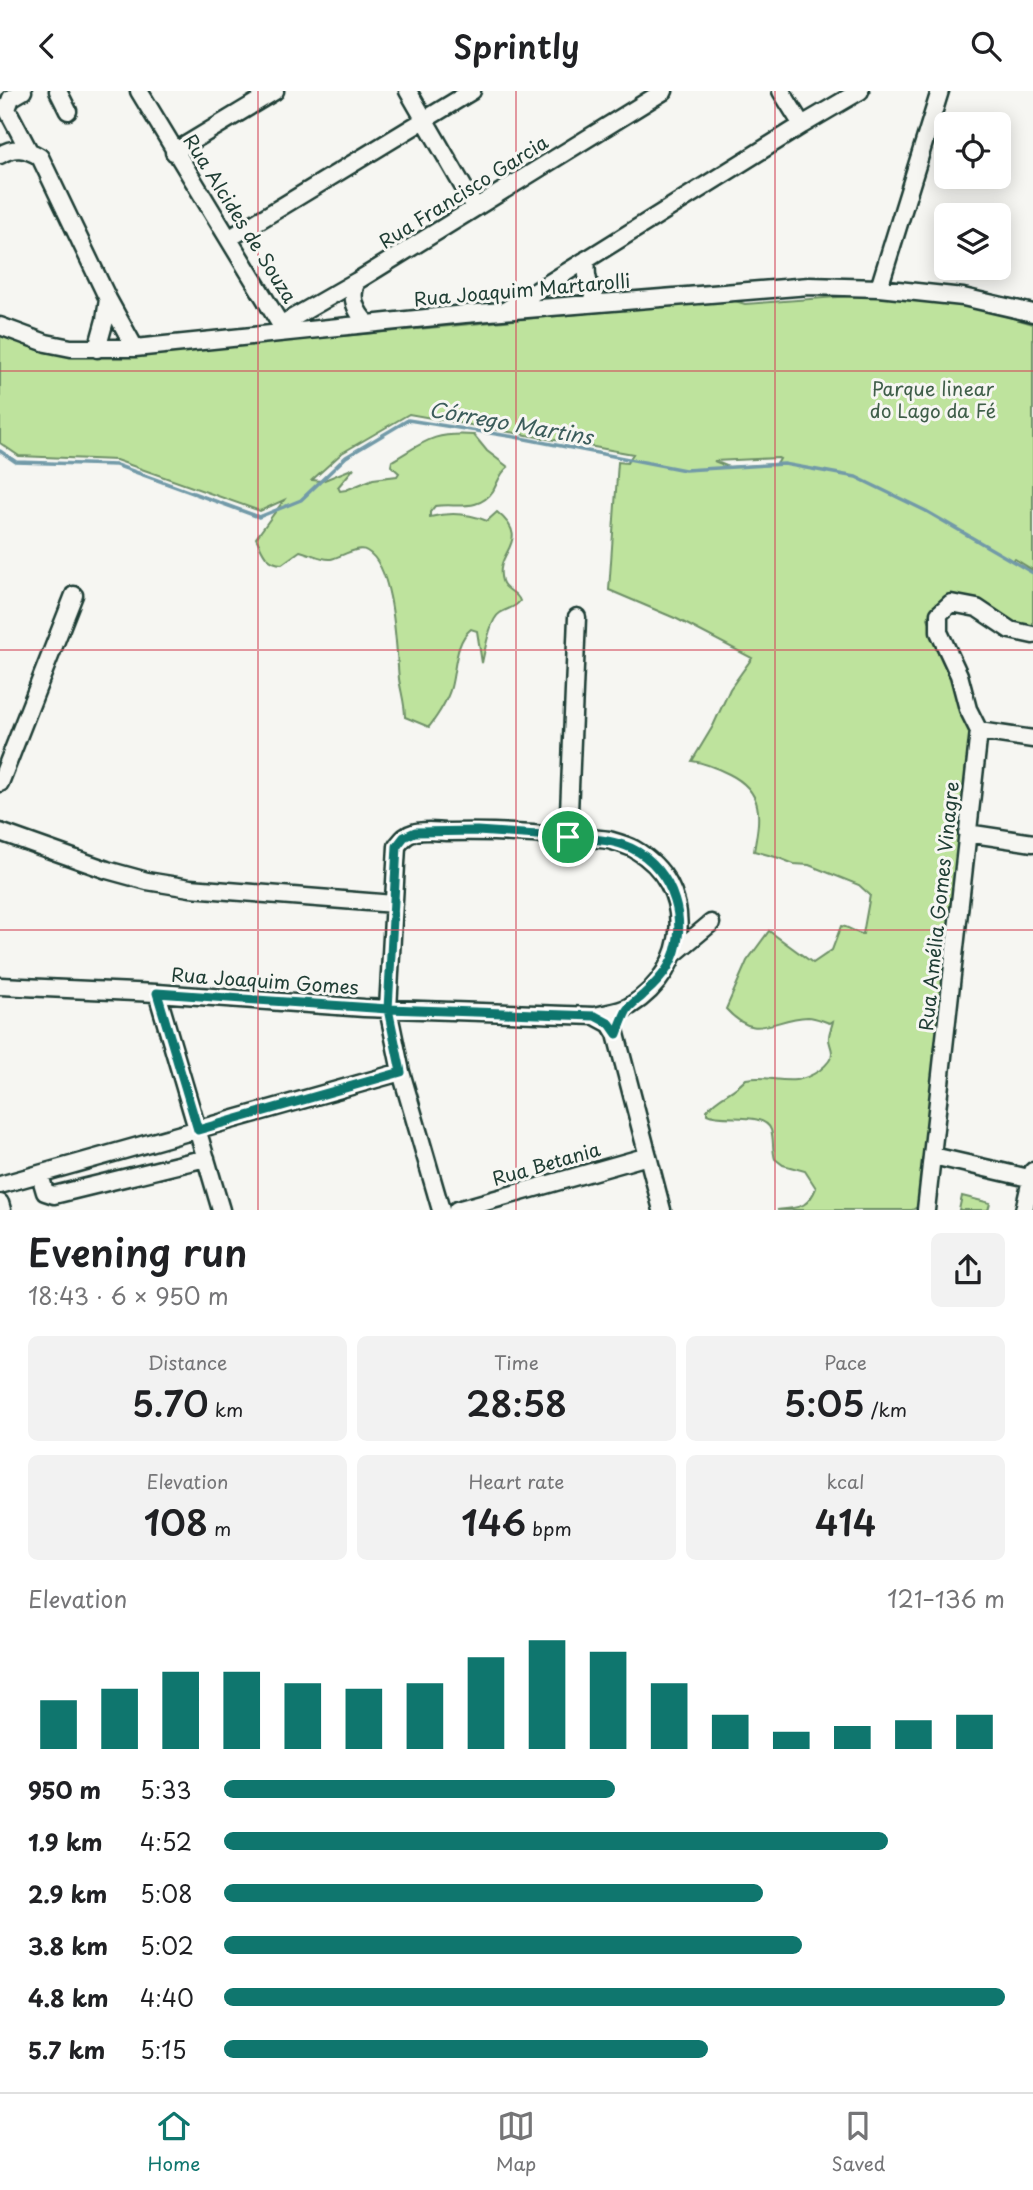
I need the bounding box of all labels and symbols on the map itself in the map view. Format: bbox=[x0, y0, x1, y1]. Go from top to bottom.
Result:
street label: Rua Francisco Garcia bbox=[373, 127, 553, 254]
street label: Rua Alcides de Souza bbox=[178, 128, 305, 308]
street label: Rua Joaquim Martarolli bbox=[413, 266, 631, 312]
park label: Parque linear do Lago da Fé bbox=[870, 374, 996, 424]
water label: Córrego Martins bbox=[427, 392, 598, 453]
street label: Rua Amélia Gomes Vinagre bbox=[911, 780, 965, 1032]
pin bbox=[538, 807, 598, 867]
street label: Rua Joaquim Gomes bbox=[170, 959, 360, 1001]
street label: Rua Betania bbox=[489, 1134, 604, 1192]

